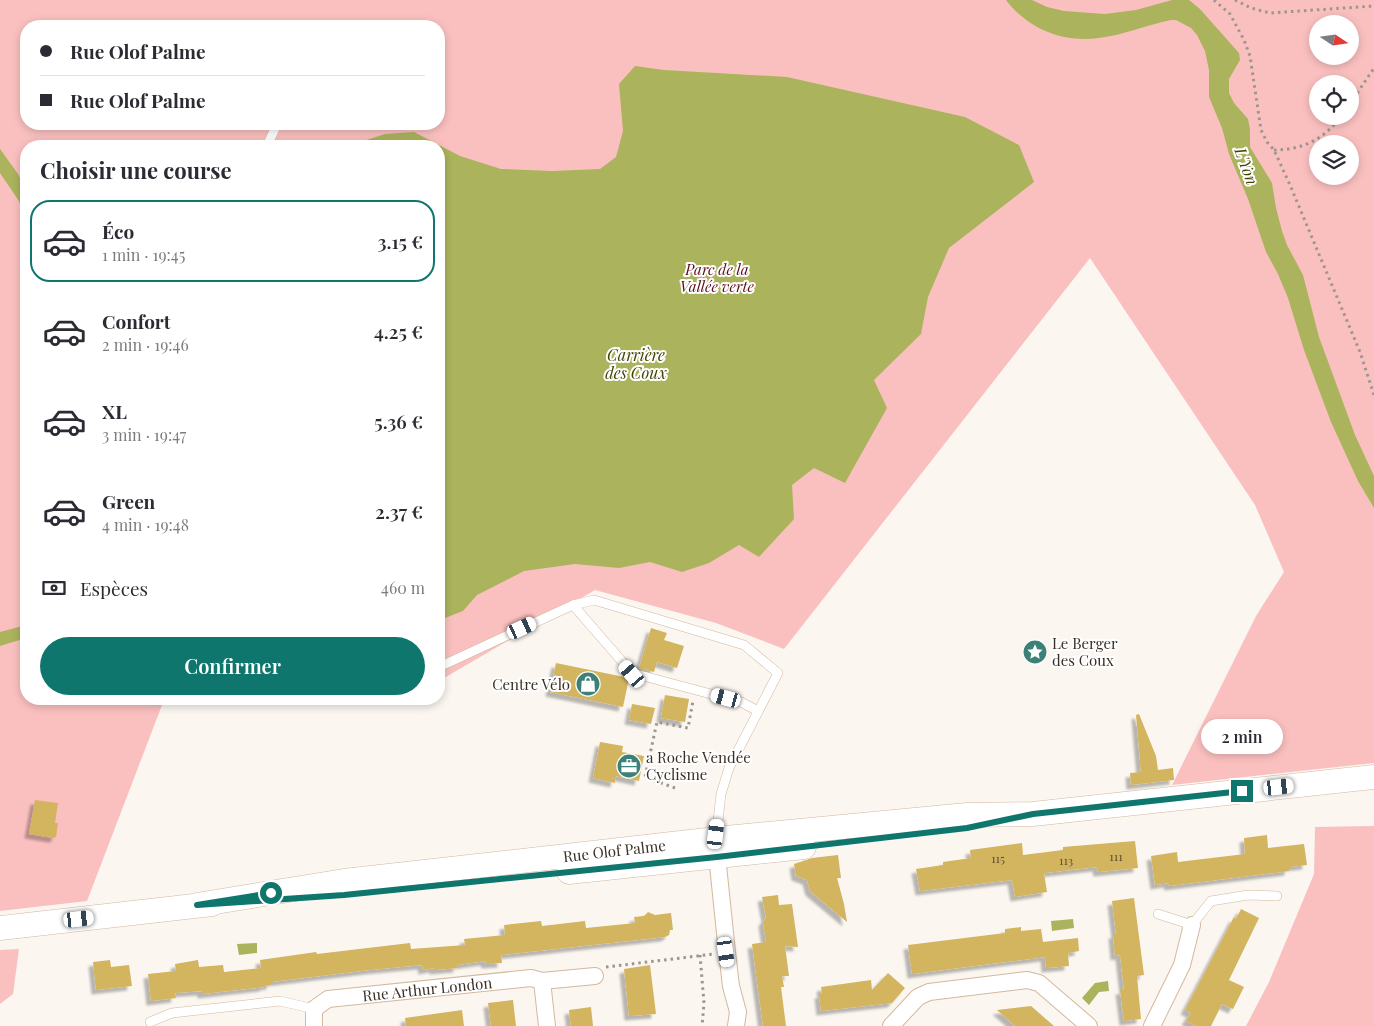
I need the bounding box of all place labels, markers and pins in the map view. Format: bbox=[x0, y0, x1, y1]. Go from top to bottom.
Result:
place label: Le Berger des Coux bbox=[1052, 633, 1118, 670]
place icon: Le Berger des Coux bbox=[1022, 639, 1048, 665]
shop icon: Centre Vélo bbox=[575, 671, 601, 697]
place label: Centre Vélo bbox=[492, 674, 570, 694]
place label: a Roche Vendée Cyclisme bbox=[646, 747, 751, 784]
office icon: a Roche Vendée Cyclisme bbox=[616, 753, 642, 779]

